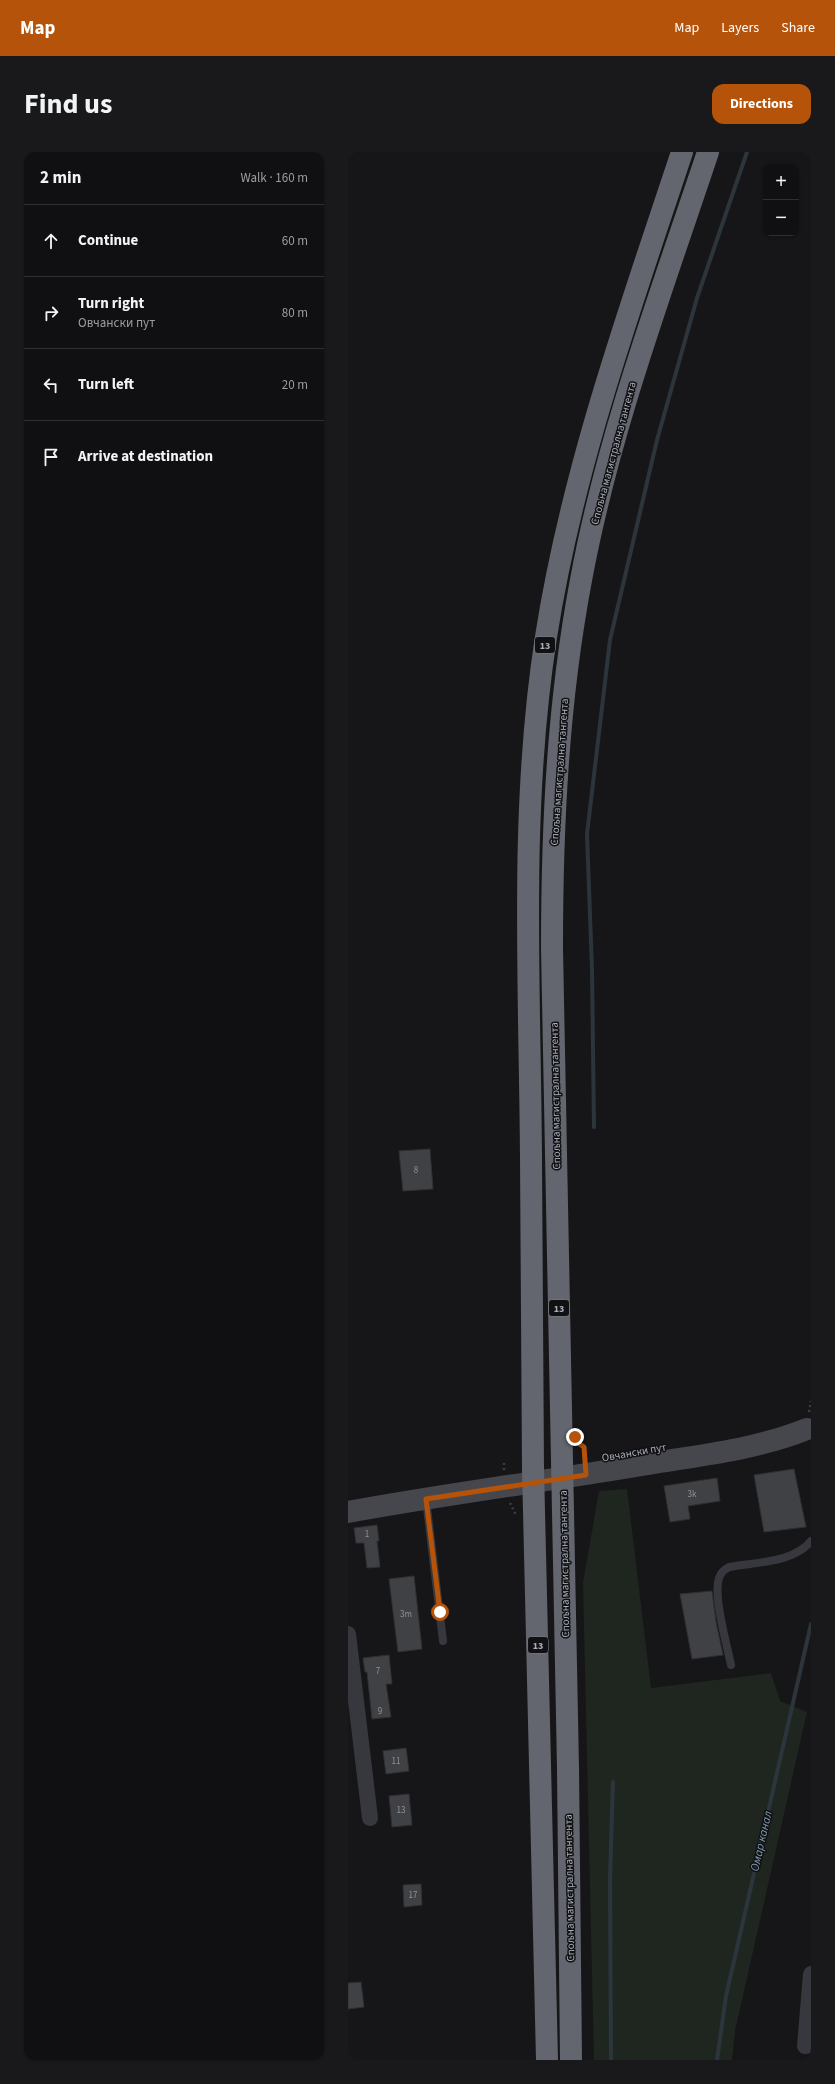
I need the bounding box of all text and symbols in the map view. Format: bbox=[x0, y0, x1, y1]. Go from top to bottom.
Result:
text: Map bbox=[20, 15, 55, 42]
text: Map bbox=[674, 18, 699, 38]
text: Layers bbox=[721, 18, 759, 38]
text: Share bbox=[781, 18, 815, 38]
text: Find us bbox=[24, 84, 112, 124]
button: Directions bbox=[712, 84, 811, 124]
map controls bbox=[763, 164, 799, 236]
button: + bbox=[763, 164, 799, 200]
text: 2 min bbox=[40, 166, 81, 190]
text: Walk · 160 m bbox=[240, 169, 308, 187]
button: − bbox=[763, 200, 799, 236]
icon: ahead bbox=[40, 230, 62, 252]
text: Continue bbox=[78, 230, 138, 251]
text: 60 m bbox=[282, 232, 308, 250]
text: Turn right bbox=[78, 293, 144, 314]
icon: right bbox=[40, 302, 62, 324]
text: 80 m bbox=[282, 304, 308, 322]
text: Овчански пут bbox=[78, 314, 155, 332]
icon: left bbox=[40, 374, 62, 396]
text: Turn left bbox=[78, 374, 134, 395]
text: 20 m bbox=[282, 376, 308, 394]
street label: Спољна магистрална тангента bbox=[587, 380, 640, 526]
icon: arrive bbox=[40, 446, 62, 468]
text: Arrive at destination bbox=[78, 446, 213, 467]
road number: 13 bbox=[535, 637, 555, 653]
street label: Спољна магистрална тангента bbox=[547, 698, 572, 846]
street label: Спољна магистрална тангента bbox=[547, 1022, 564, 1170]
house number: 8 bbox=[414, 1164, 419, 1177]
road number: 13 bbox=[549, 1300, 569, 1316]
route end bbox=[566, 1428, 584, 1446]
street label: Овчански пут bbox=[601, 1439, 668, 1466]
house number: 3k bbox=[688, 1488, 697, 1501]
street label: Спољна магистрална тангента bbox=[556, 1490, 573, 1638]
house number: 1 bbox=[365, 1528, 369, 1541]
route start bbox=[431, 1603, 449, 1621]
house number: 3m bbox=[400, 1608, 412, 1621]
road number: 13 bbox=[528, 1637, 548, 1653]
house number: 7 bbox=[376, 1665, 381, 1678]
house number: 9 bbox=[378, 1705, 383, 1718]
house number: 11 bbox=[392, 1755, 400, 1768]
house number: 13 bbox=[397, 1804, 406, 1817]
water label: Омар канал bbox=[746, 1809, 777, 1873]
street label: Спољна магистрална тангента bbox=[561, 1814, 578, 1962]
house number: 17 bbox=[409, 1889, 418, 1902]

